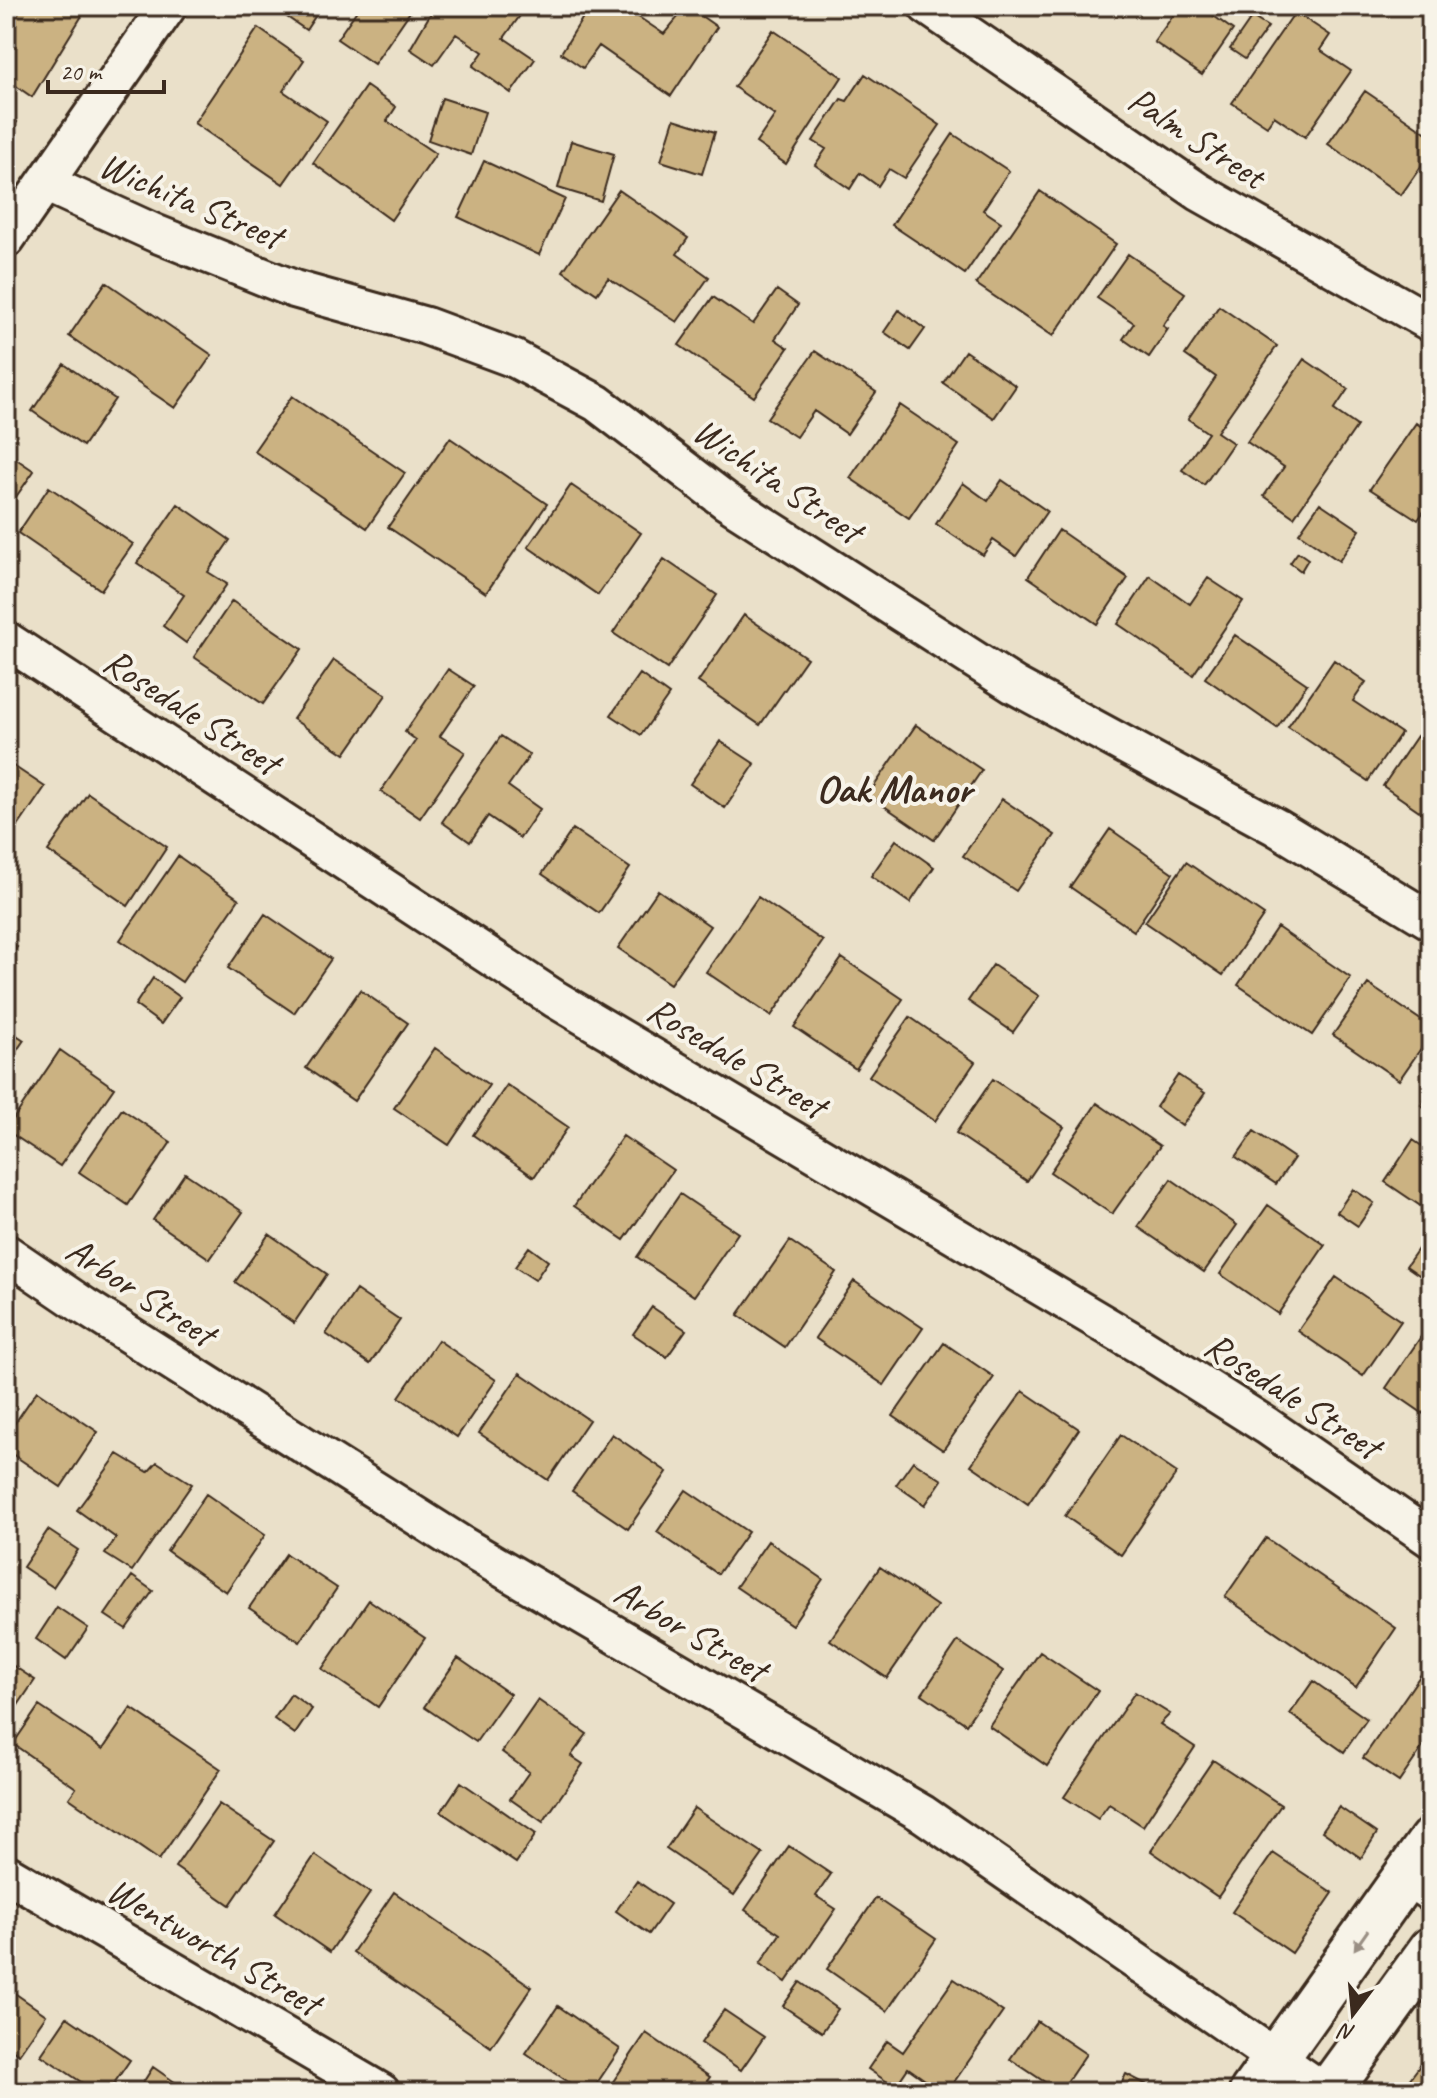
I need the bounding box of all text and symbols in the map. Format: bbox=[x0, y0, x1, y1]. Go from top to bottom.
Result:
scale bar bbox=[48, 44, 164, 94]
text: 20 m bbox=[60, 57, 103, 87]
street label: Palm Street bbox=[1120, 76, 1277, 201]
street label: Wichita Street bbox=[93, 141, 294, 262]
street label: Wichita Street bbox=[684, 407, 876, 557]
street label: Rosedale Street bbox=[95, 637, 293, 789]
district label: Oak Manor bbox=[816, 764, 976, 814]
street label: Rosedale Street bbox=[639, 986, 839, 1132]
street label: Arbor Street bbox=[57, 1226, 229, 1360]
street label: Rosedale Street bbox=[1196, 1321, 1394, 1473]
street label: Arbor Street bbox=[606, 1568, 780, 1695]
street label: Wentworth Street bbox=[99, 1867, 333, 2029]
one-way arrow bbox=[1354, 1929, 1369, 1950]
north arrow bbox=[1313, 1974, 1393, 2054]
text: N bbox=[1334, 2016, 1358, 2048]

